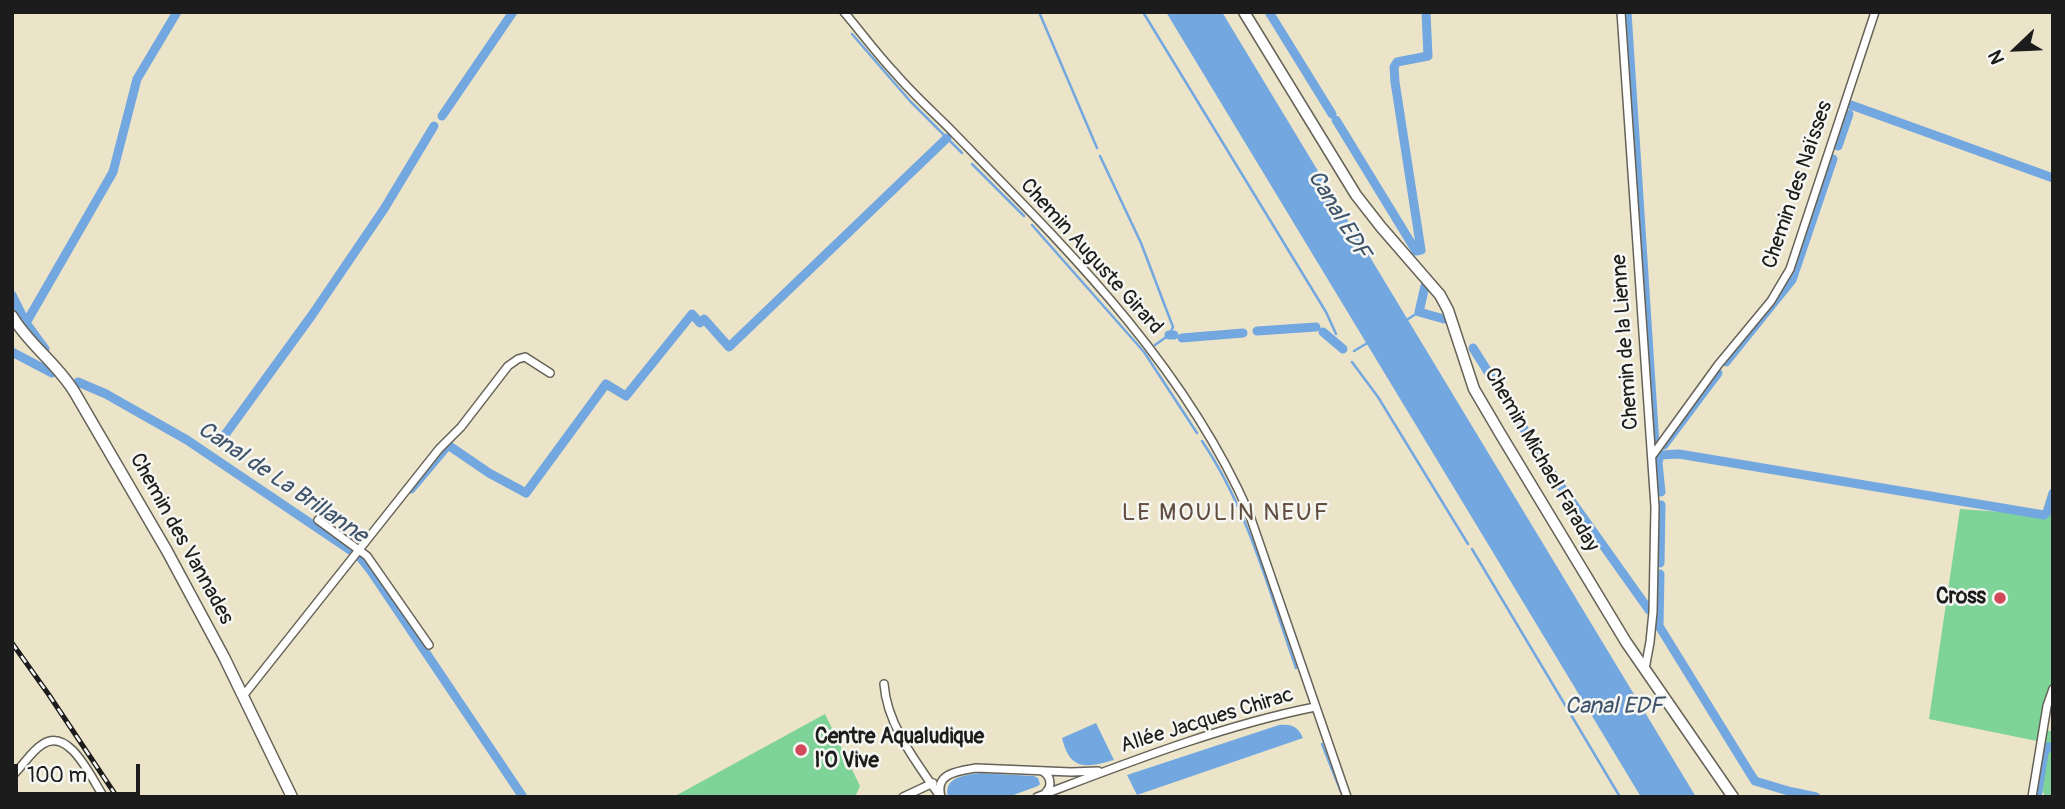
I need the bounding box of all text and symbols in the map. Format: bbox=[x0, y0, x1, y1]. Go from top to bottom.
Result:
north arrow bbox=[1981, 14, 2051, 84]
text: N bbox=[1983, 47, 2010, 68]
street label: Chemin des Naïsses bbox=[1758, 98, 1838, 272]
water label: Canal EDF bbox=[1301, 166, 1375, 264]
street label: Chemin Auguste Girard bbox=[1014, 174, 1168, 340]
street label: Chemin de la Lienne bbox=[1607, 253, 1645, 431]
street label: Chemin Michael Faraday bbox=[1478, 364, 1604, 556]
water label: Canal de La Brillanne bbox=[192, 416, 372, 550]
street label: Chemin des Vannades bbox=[123, 449, 239, 629]
district label: LE MOULIN NEUF bbox=[1124, 500, 1328, 528]
place label: Cross bbox=[1936, 585, 1986, 611]
marker: Cross bbox=[1992, 590, 2008, 606]
street label: Allée Jacques Chirac bbox=[1117, 683, 1297, 759]
water label: Canal EDF bbox=[1565, 693, 1663, 721]
place label: Centre Aqualudique l'O Vive bbox=[815, 725, 984, 775]
marker: Centre Aqualudique l'O Vive bbox=[793, 742, 809, 758]
scale bar bbox=[18, 750, 144, 794]
text: 100 m bbox=[27, 762, 87, 789]

